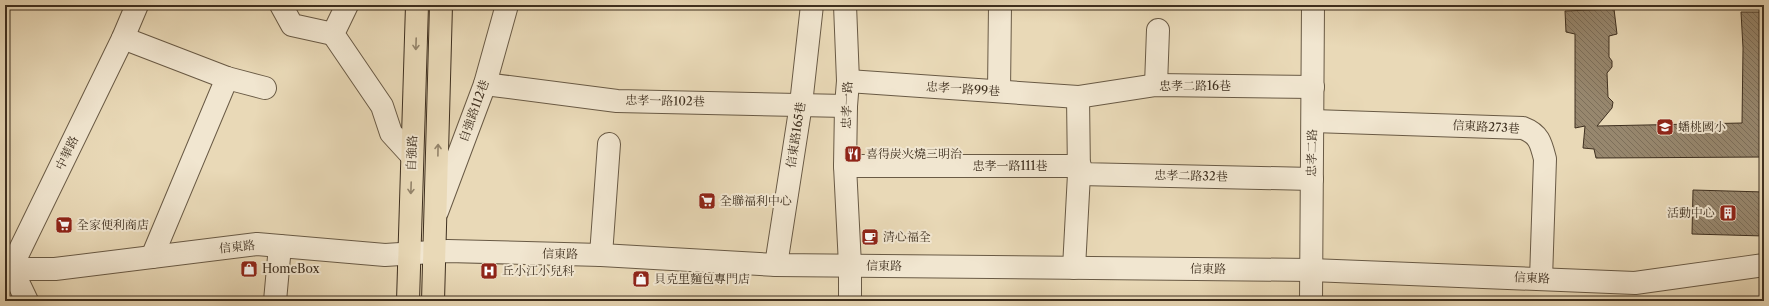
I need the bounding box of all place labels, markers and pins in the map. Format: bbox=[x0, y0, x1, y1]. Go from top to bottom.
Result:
school or university icon: 蟠桃國小 bbox=[1655, 117, 1675, 137]
place label: 蟠桃國小 bbox=[1678, 119, 1726, 134]
restaurant icon: 喜得炭火燒三明治 bbox=[843, 144, 863, 164]
place label: 喜得炭火燒三明治 bbox=[866, 146, 962, 161]
supermarket icon: 全聯福利中心 bbox=[697, 191, 717, 211]
place label: 全聯福利中心 bbox=[720, 193, 792, 208]
building icon: 活動中心 bbox=[1718, 203, 1738, 223]
place label: 活動中心 bbox=[1667, 205, 1715, 220]
supermarket icon: 全家便利商店 bbox=[54, 215, 74, 235]
place label: 全家便利商店 bbox=[77, 217, 149, 232]
cafe icon: 清心福全 bbox=[860, 227, 880, 247]
place label: 清心福全 bbox=[883, 229, 931, 244]
shop icon: HomeBox bbox=[239, 259, 259, 279]
place label: HomeBox bbox=[262, 261, 320, 276]
hospital icon: 丘小江小兒科 bbox=[479, 261, 499, 281]
place label: 丘小江小兒科 bbox=[502, 263, 574, 278]
shop icon: 貝克里麵包專門店 bbox=[631, 269, 651, 289]
place label: 貝克里麵包專門店 bbox=[654, 271, 750, 286]

